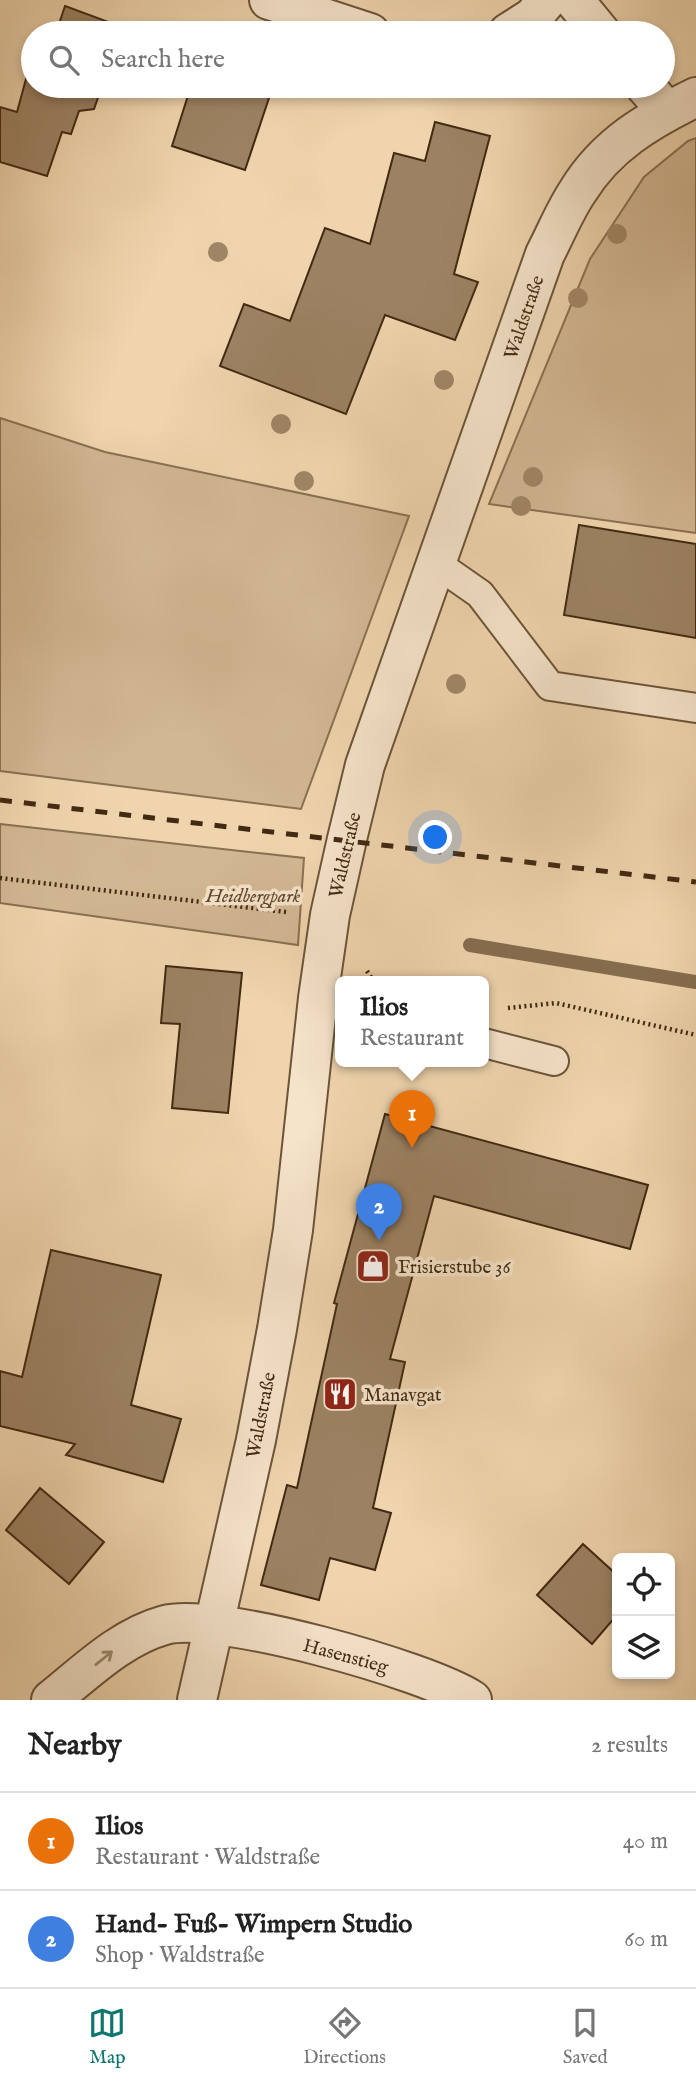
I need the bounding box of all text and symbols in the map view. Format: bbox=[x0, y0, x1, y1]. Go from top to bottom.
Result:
search box bbox=[21, 21, 675, 98]
icon: search bbox=[45, 41, 83, 79]
text: Search here bbox=[101, 43, 225, 76]
street label: Waldstraße bbox=[499, 272, 551, 363]
street label: Waldstraße bbox=[324, 810, 368, 901]
your location bbox=[418, 820, 452, 854]
park label: Heidbergpark bbox=[205, 885, 301, 909]
popup bbox=[335, 976, 489, 1067]
text: Ilios bbox=[360, 991, 408, 1024]
text: Restaurant bbox=[360, 1024, 464, 1053]
pin: 1 bbox=[389, 1090, 435, 1148]
pin: 2 bbox=[356, 1183, 402, 1241]
shop icon: Frisierstube 36 bbox=[354, 1247, 392, 1285]
place label: Frisierstube 36 bbox=[398, 1256, 511, 1280]
street label: Waldstraße bbox=[242, 1370, 282, 1461]
restaurant icon: Manavgat bbox=[321, 1375, 359, 1413]
place label: Manavgat bbox=[364, 1384, 442, 1408]
map controls bbox=[612, 1553, 675, 1679]
button: locate bbox=[612, 1553, 675, 1616]
button: layers bbox=[612, 1616, 675, 1679]
street label: Hasenstieg bbox=[300, 1634, 391, 1680]
one-way arrow bbox=[95, 1650, 113, 1665]
text: Nearby bbox=[28, 1727, 121, 1765]
text: 2 results bbox=[591, 1731, 668, 1760]
text: Ilios bbox=[95, 1810, 143, 1843]
text: 1 bbox=[47, 1827, 55, 1856]
text: 40 m bbox=[623, 1827, 668, 1856]
text: Restaurant · Waldstraße bbox=[95, 1843, 320, 1872]
text: Hand- Fuß- Wimpern Studio bbox=[95, 1908, 412, 1941]
text: 2 bbox=[46, 1925, 56, 1954]
text: 60 m bbox=[624, 1925, 668, 1954]
text: Shop · Waldstraße bbox=[95, 1941, 265, 1970]
tab: Map bbox=[88, 2004, 126, 2070]
tab: Directions bbox=[303, 2004, 386, 2070]
tab: Saved bbox=[563, 2004, 608, 2070]

